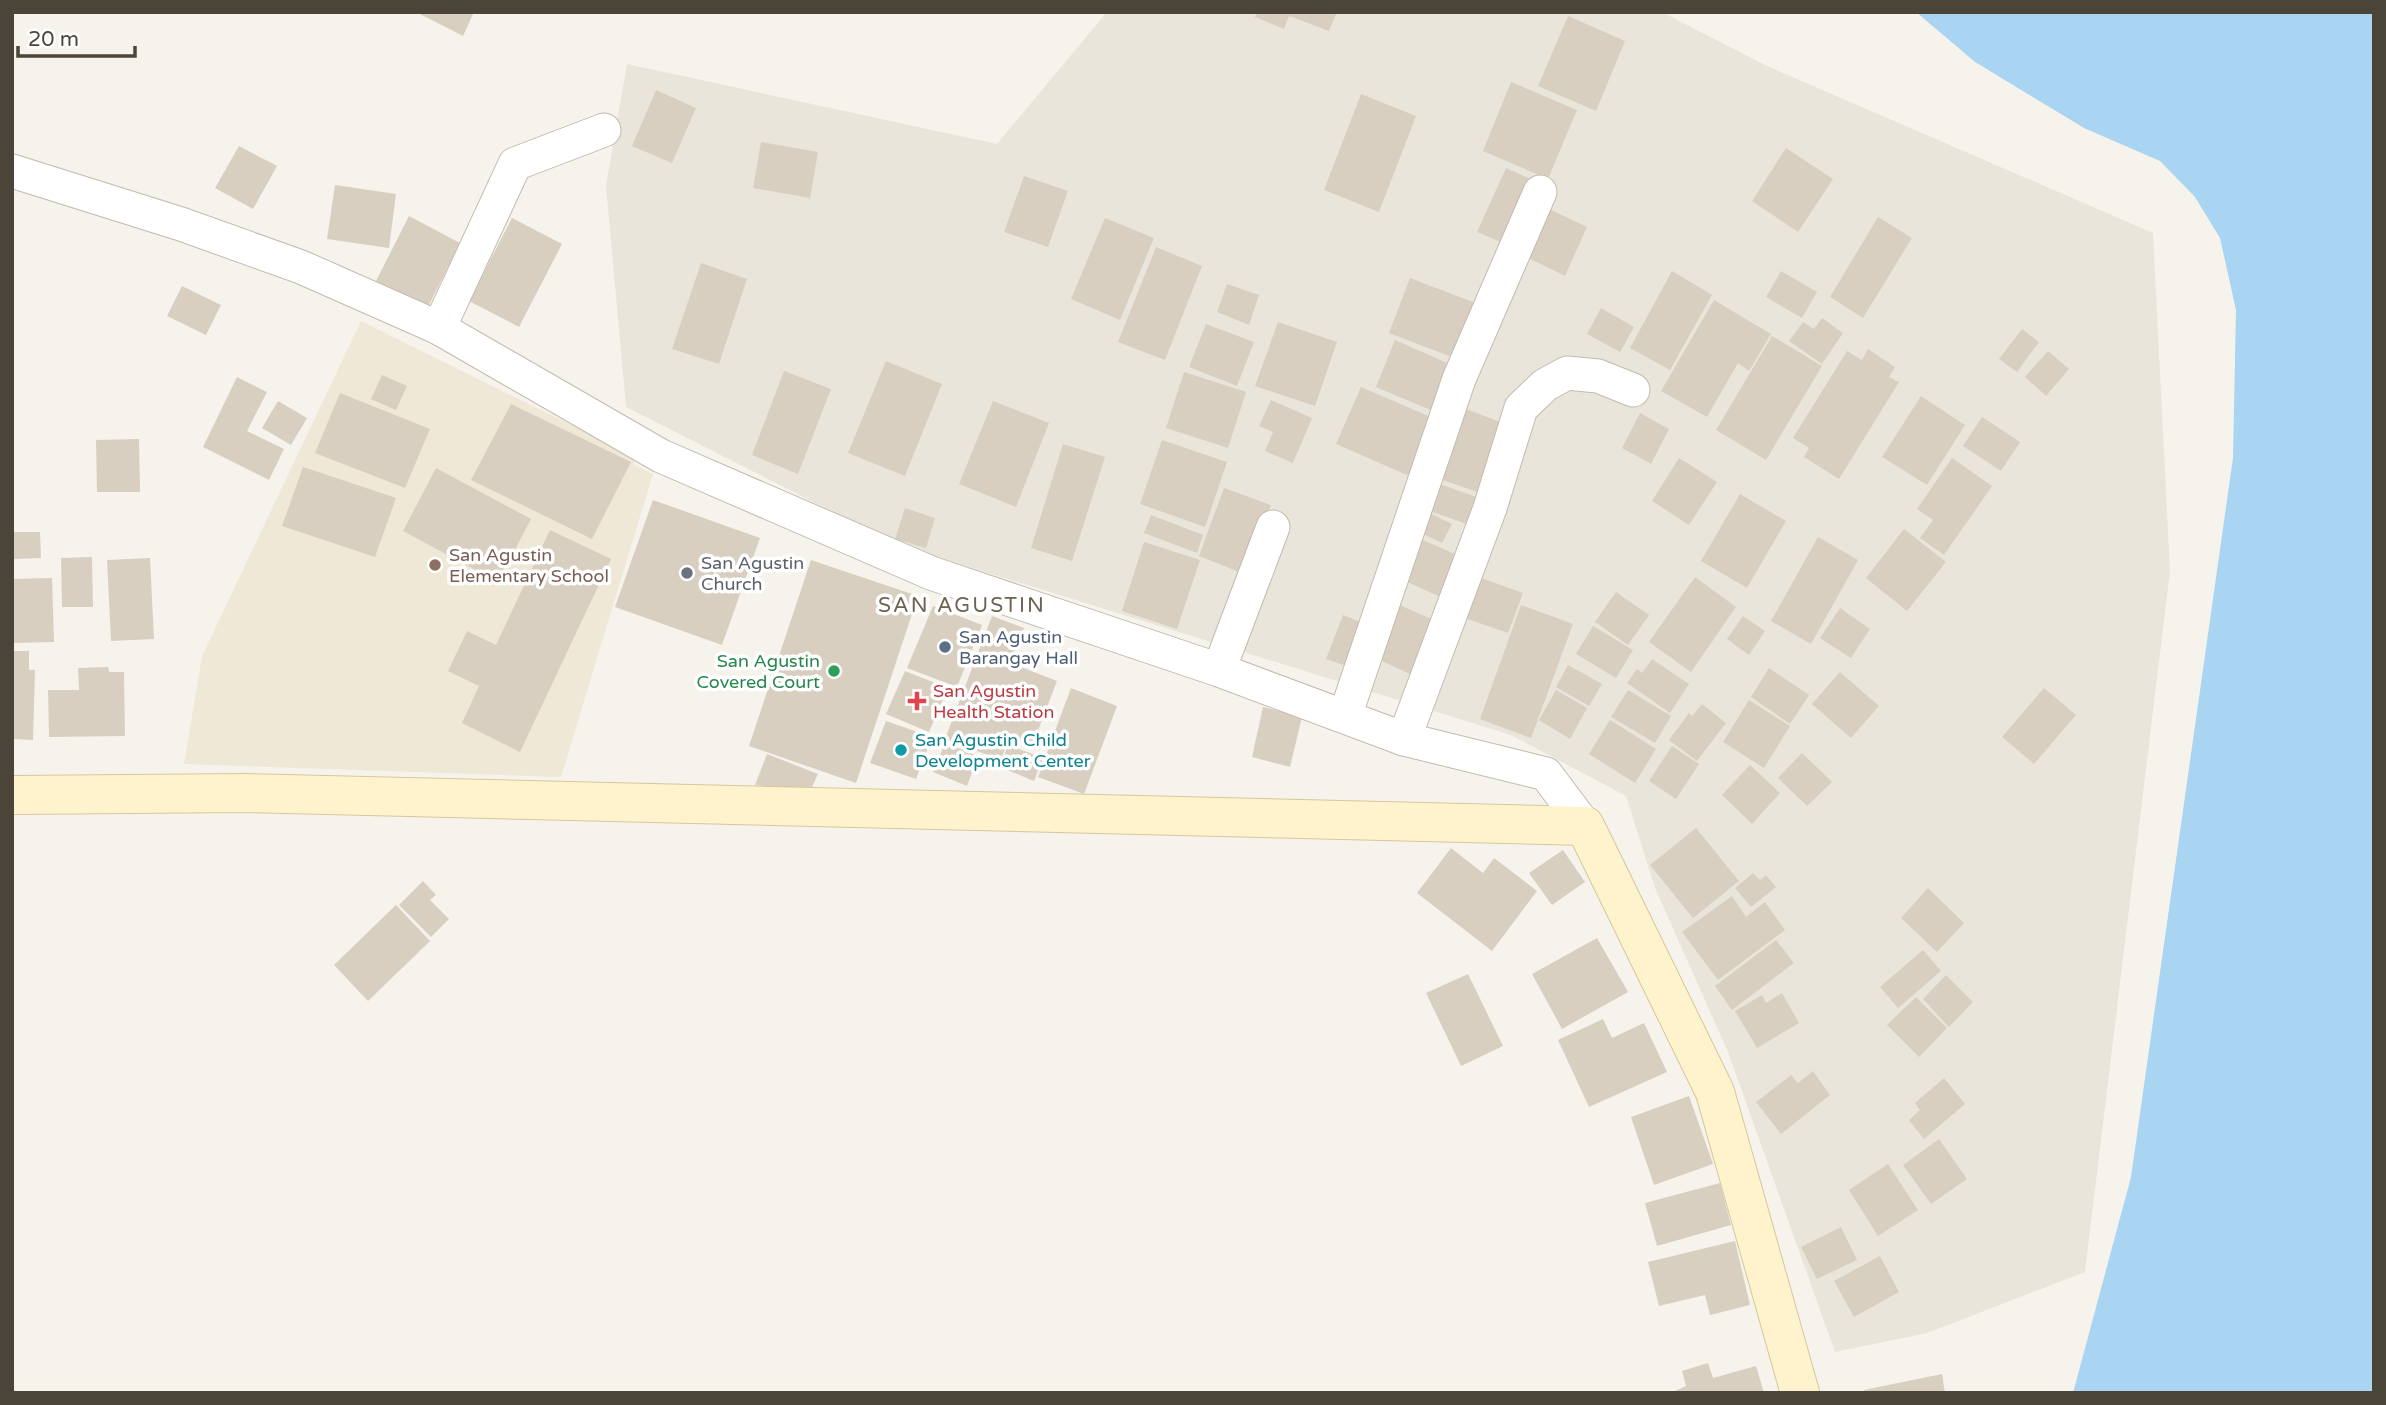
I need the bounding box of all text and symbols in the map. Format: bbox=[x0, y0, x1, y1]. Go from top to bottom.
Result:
scale bar bbox=[18, 14, 135, 58]
text: 20 m bbox=[28, 27, 79, 52]
place label: San Agustin Elementary School bbox=[449, 544, 609, 587]
place label: San Agustin Church bbox=[701, 552, 804, 595]
marker: San Agustin Elementary School bbox=[427, 557, 443, 573]
marker: San Agustin Church bbox=[679, 565, 695, 581]
district label: SAN AGUSTIN bbox=[878, 593, 1046, 618]
place label: San Agustin Barangay Hall bbox=[959, 626, 1078, 669]
marker: San Agustin Barangay Hall bbox=[937, 639, 953, 655]
place label: San Agustin Covered Court bbox=[697, 650, 820, 693]
marker: San Agustin Covered Court bbox=[826, 663, 842, 679]
place label: San Agustin Health Station bbox=[933, 680, 1054, 723]
marker: San Agustin Health Station bbox=[907, 691, 927, 711]
place label: San Agustin Child Development Center bbox=[915, 729, 1091, 772]
marker: San Agustin Child Development Center bbox=[893, 742, 909, 758]

